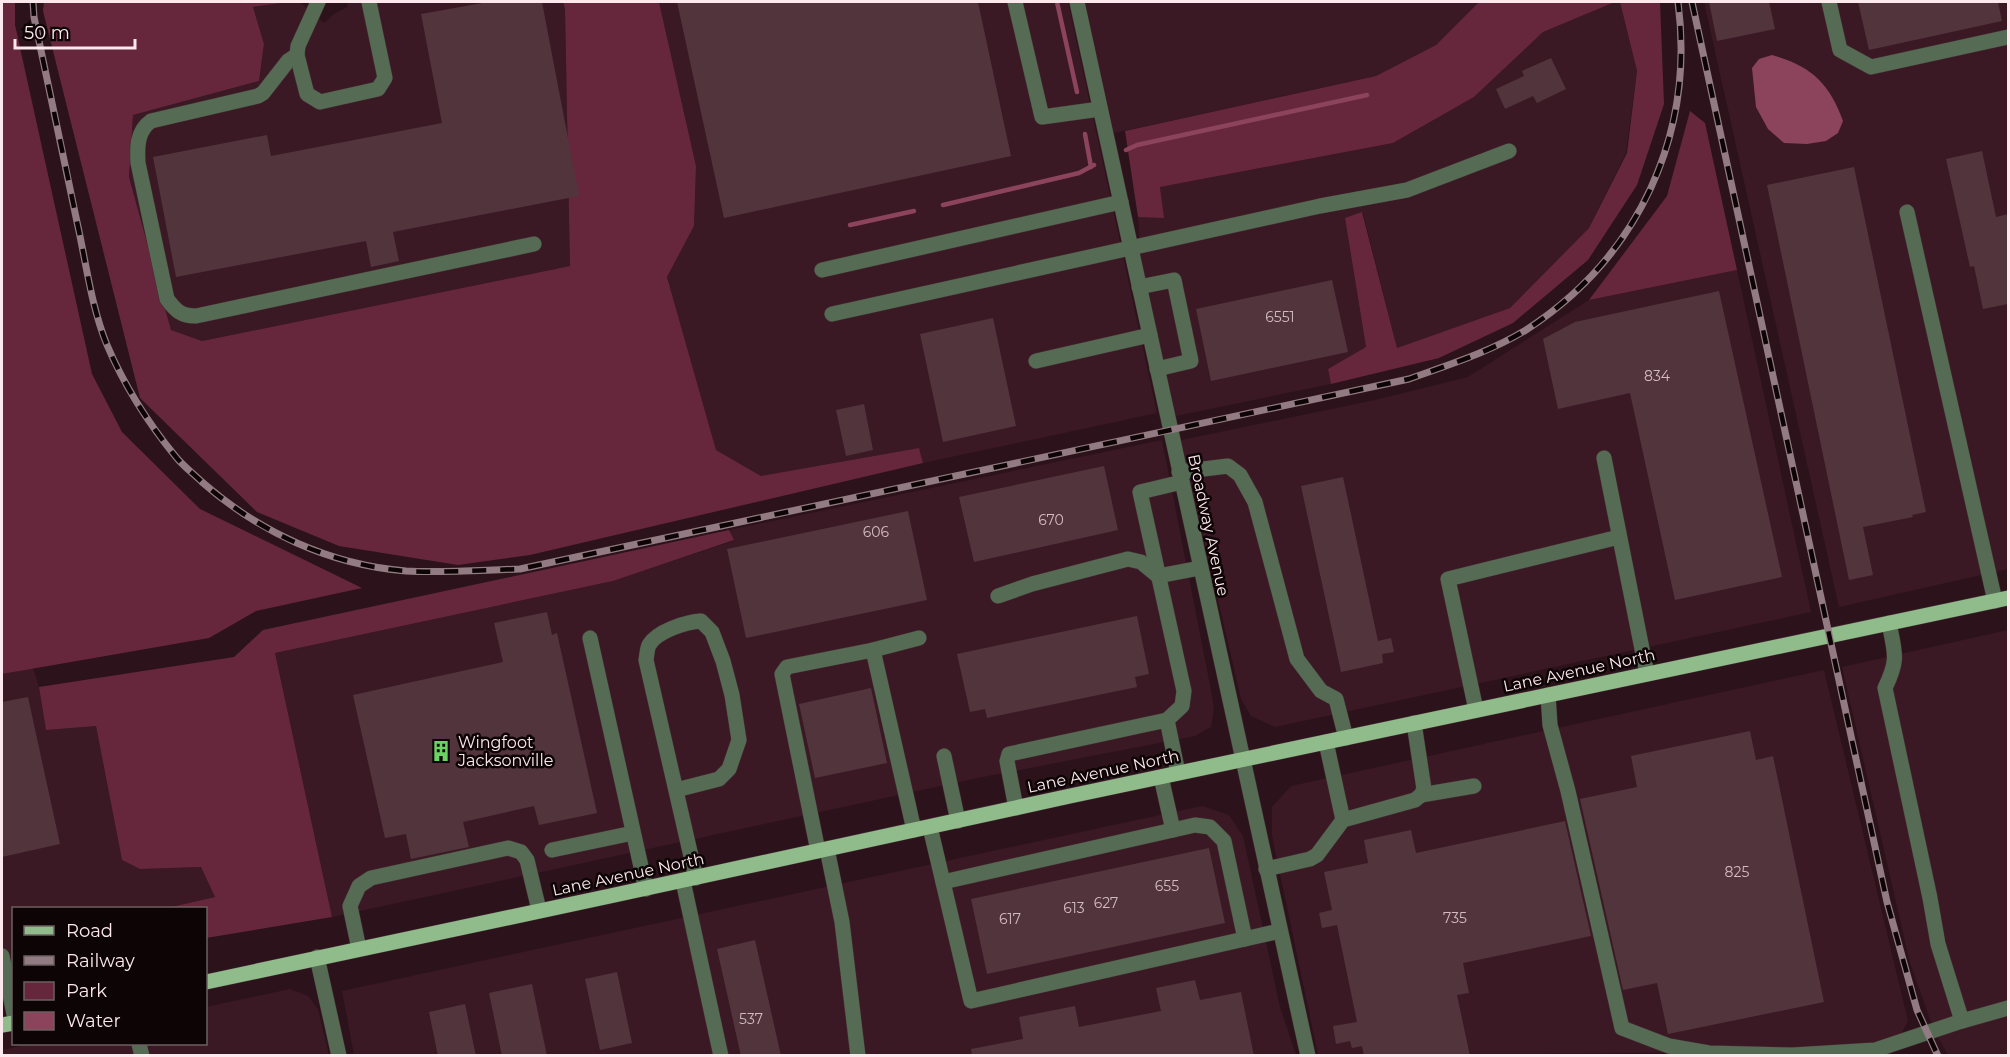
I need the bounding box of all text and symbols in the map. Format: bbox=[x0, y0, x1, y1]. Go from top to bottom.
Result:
scale bar bbox=[15, 12, 135, 50]
text: 50 m bbox=[24, 22, 70, 44]
house number: 6551 bbox=[1265, 308, 1295, 326]
house number: 834 bbox=[1644, 367, 1671, 385]
street label: Broadway Avenue bbox=[1184, 452, 1233, 598]
house number: 670 bbox=[1038, 511, 1064, 529]
house number: 606 bbox=[863, 523, 890, 541]
street label: Lane Avenue North bbox=[1501, 645, 1657, 696]
place label: Wingfoot Jacksonville bbox=[457, 733, 553, 770]
building icon: Wingfoot Jacksonville bbox=[429, 739, 453, 763]
street label: Lane Avenue North bbox=[1025, 746, 1181, 797]
street label: Lane Avenue North bbox=[550, 849, 706, 900]
house number: 825 bbox=[1725, 863, 1749, 881]
house number: 655 bbox=[1155, 877, 1179, 895]
house number: 627 bbox=[1094, 894, 1118, 912]
house number: 613 bbox=[1063, 899, 1085, 917]
legend bbox=[12, 907, 207, 1045]
house number: 735 bbox=[1443, 909, 1467, 927]
house number: 617 bbox=[999, 910, 1021, 928]
text: Road bbox=[66, 920, 113, 942]
text: Railway bbox=[66, 950, 135, 972]
text: Park bbox=[66, 980, 107, 1002]
text: Water bbox=[66, 1010, 121, 1032]
house number: 537 bbox=[739, 1010, 763, 1028]

